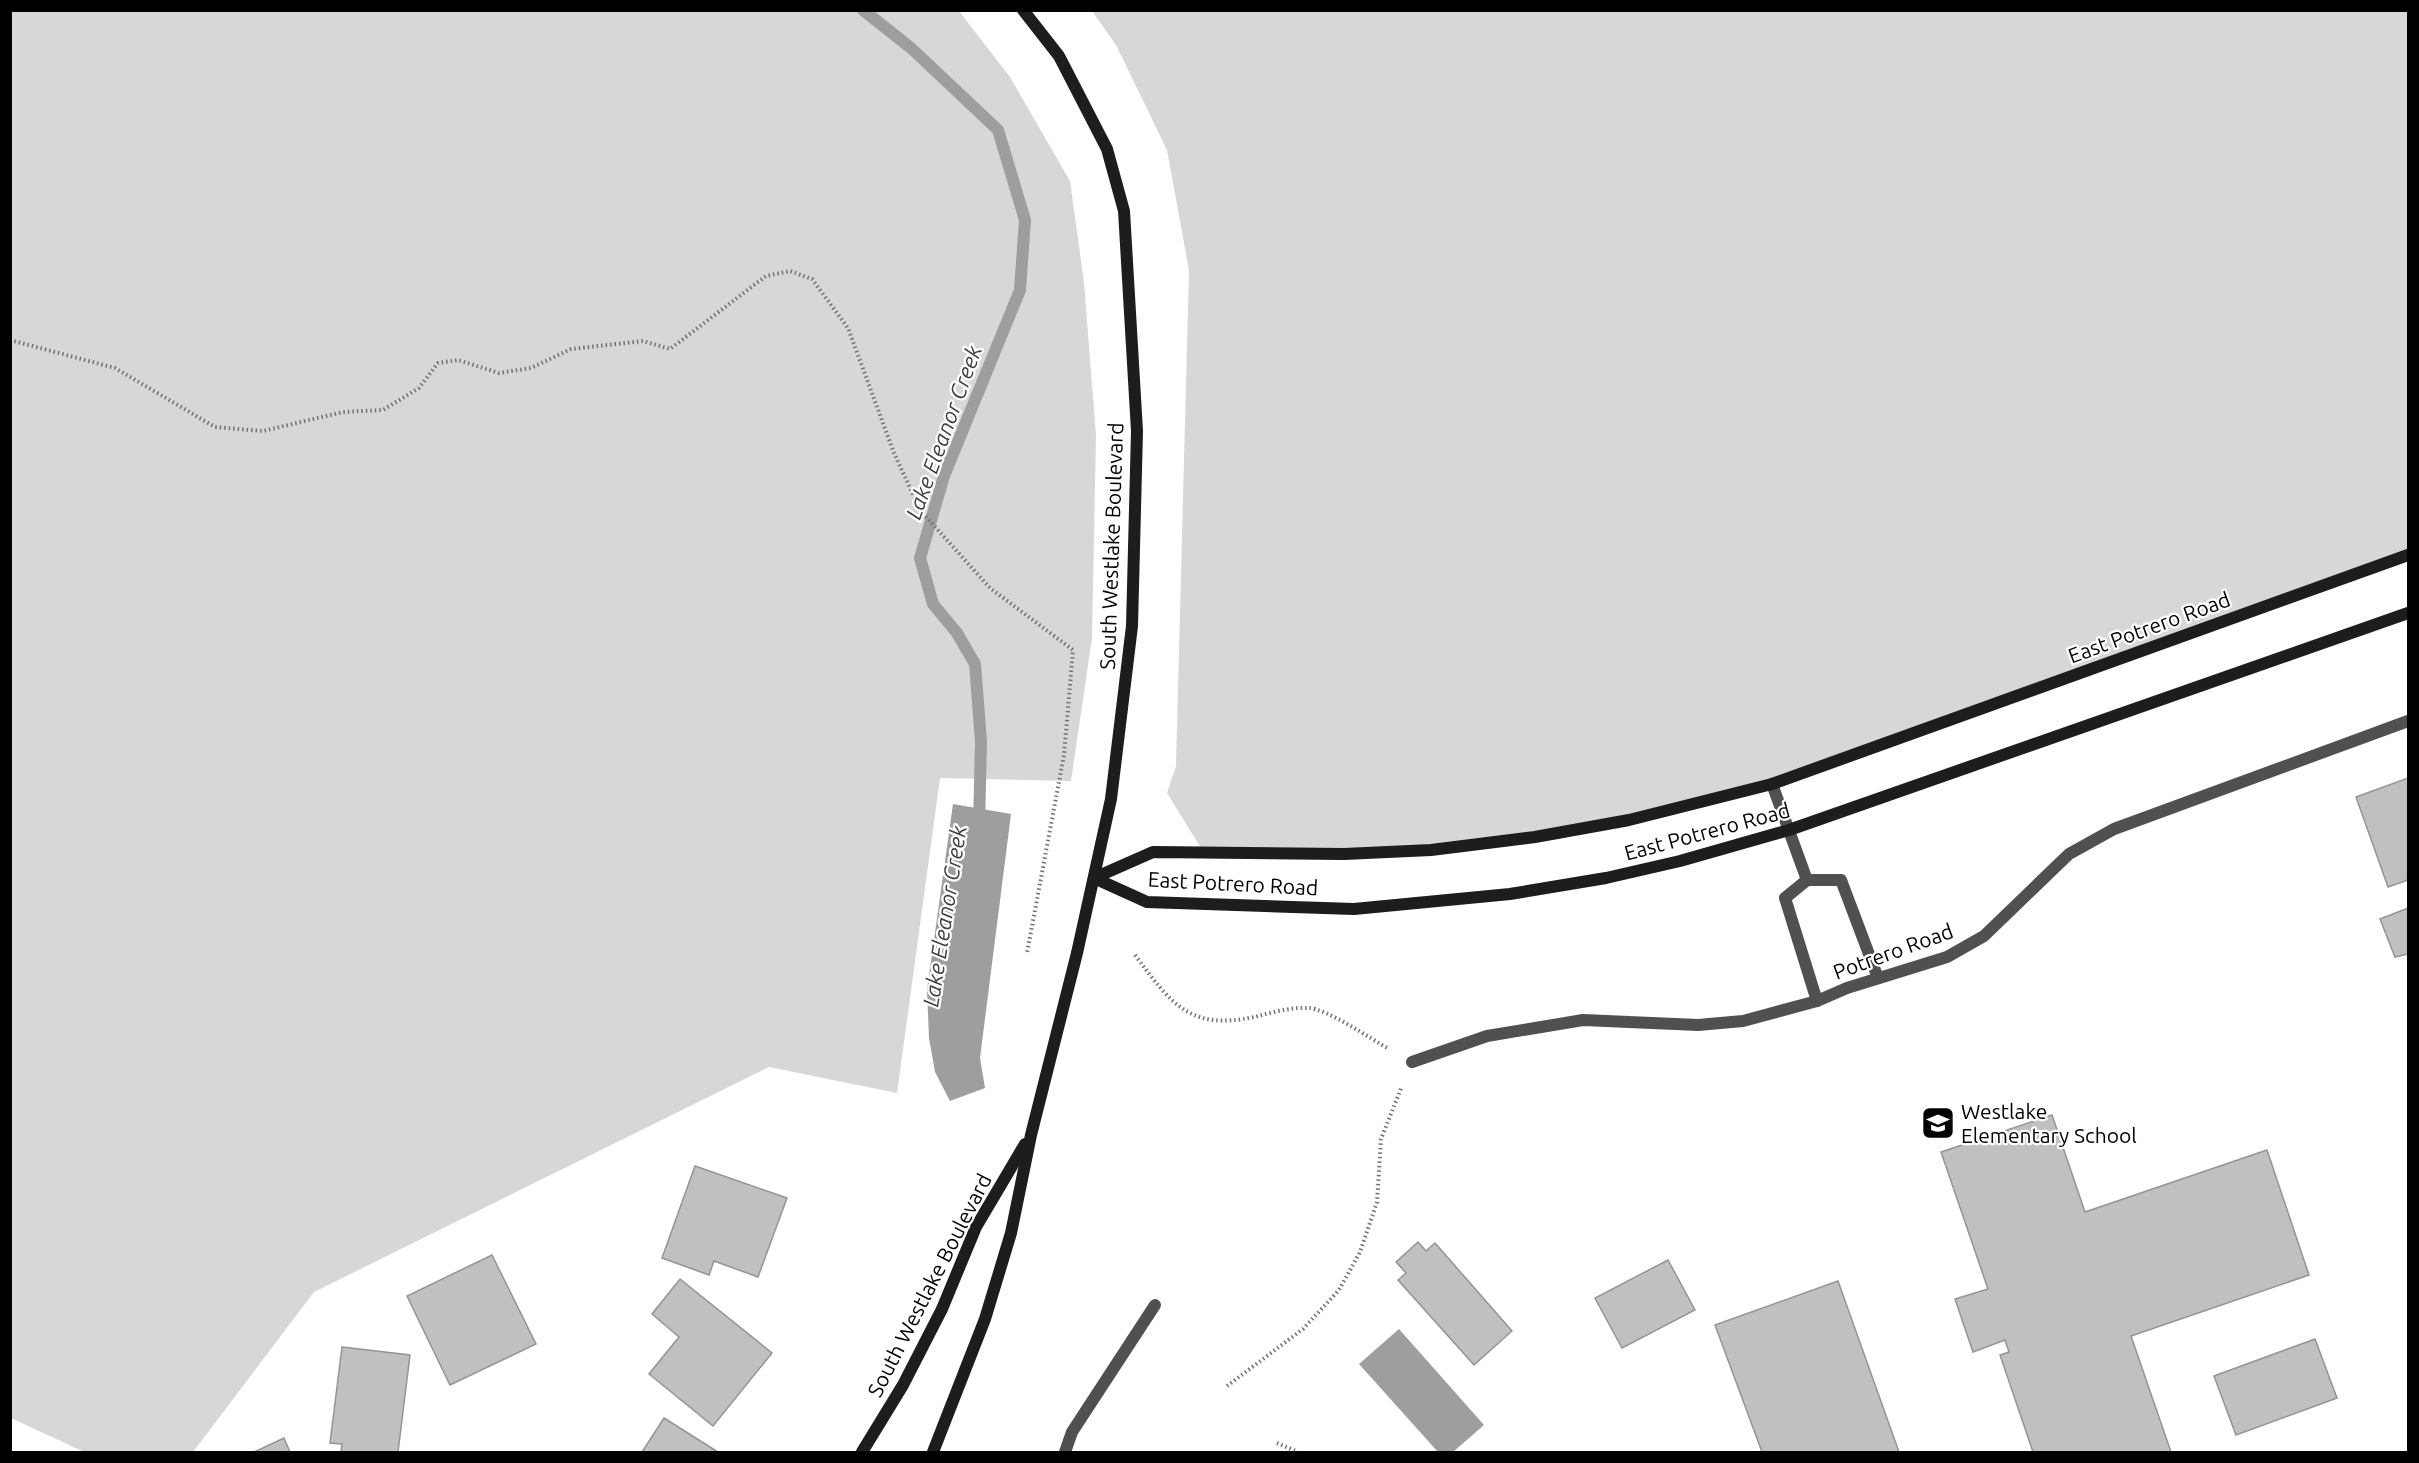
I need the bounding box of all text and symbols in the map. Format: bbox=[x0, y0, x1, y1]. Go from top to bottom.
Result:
water label: Lake Eleanor Creek bbox=[900, 341, 986, 522]
street label: South Westlake Boulevard bbox=[1095, 422, 1127, 670]
street label: East Potrero Road bbox=[2065, 587, 2233, 667]
street label: East Potrero Road bbox=[1622, 797, 1792, 865]
water label: Lake Eleanor Creek bbox=[917, 823, 971, 1008]
street label: East Potrero Road bbox=[1147, 867, 1319, 899]
street label: Potrero Road bbox=[1830, 918, 1956, 984]
place label: Westlake Elementary School bbox=[1961, 1099, 2137, 1147]
school or university icon: Westlake Elementary School bbox=[1920, 1105, 1956, 1141]
street label: South Westlake Boulevard bbox=[862, 1169, 996, 1401]

